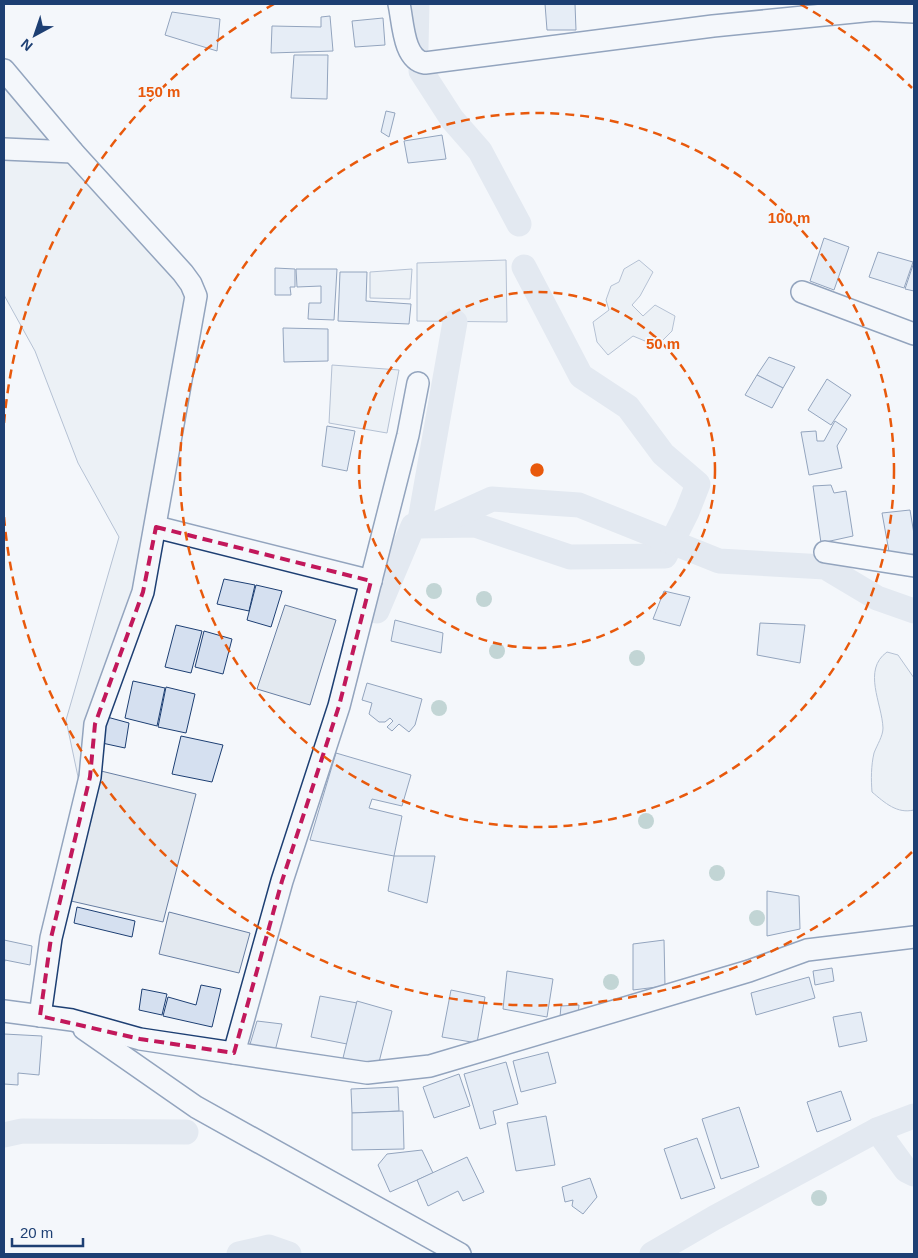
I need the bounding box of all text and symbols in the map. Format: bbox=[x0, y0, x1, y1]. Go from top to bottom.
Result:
north arrow bbox=[10, 10, 60, 60]
text: N bbox=[18, 36, 36, 54]
text: 150 m bbox=[138, 83, 180, 100]
text: 100 m bbox=[768, 209, 810, 226]
text: 50 m bbox=[646, 335, 680, 352]
centre of rings bbox=[528, 461, 546, 479]
scale bar bbox=[12, 1216, 84, 1248]
text: 20 m bbox=[20, 1224, 53, 1241]

